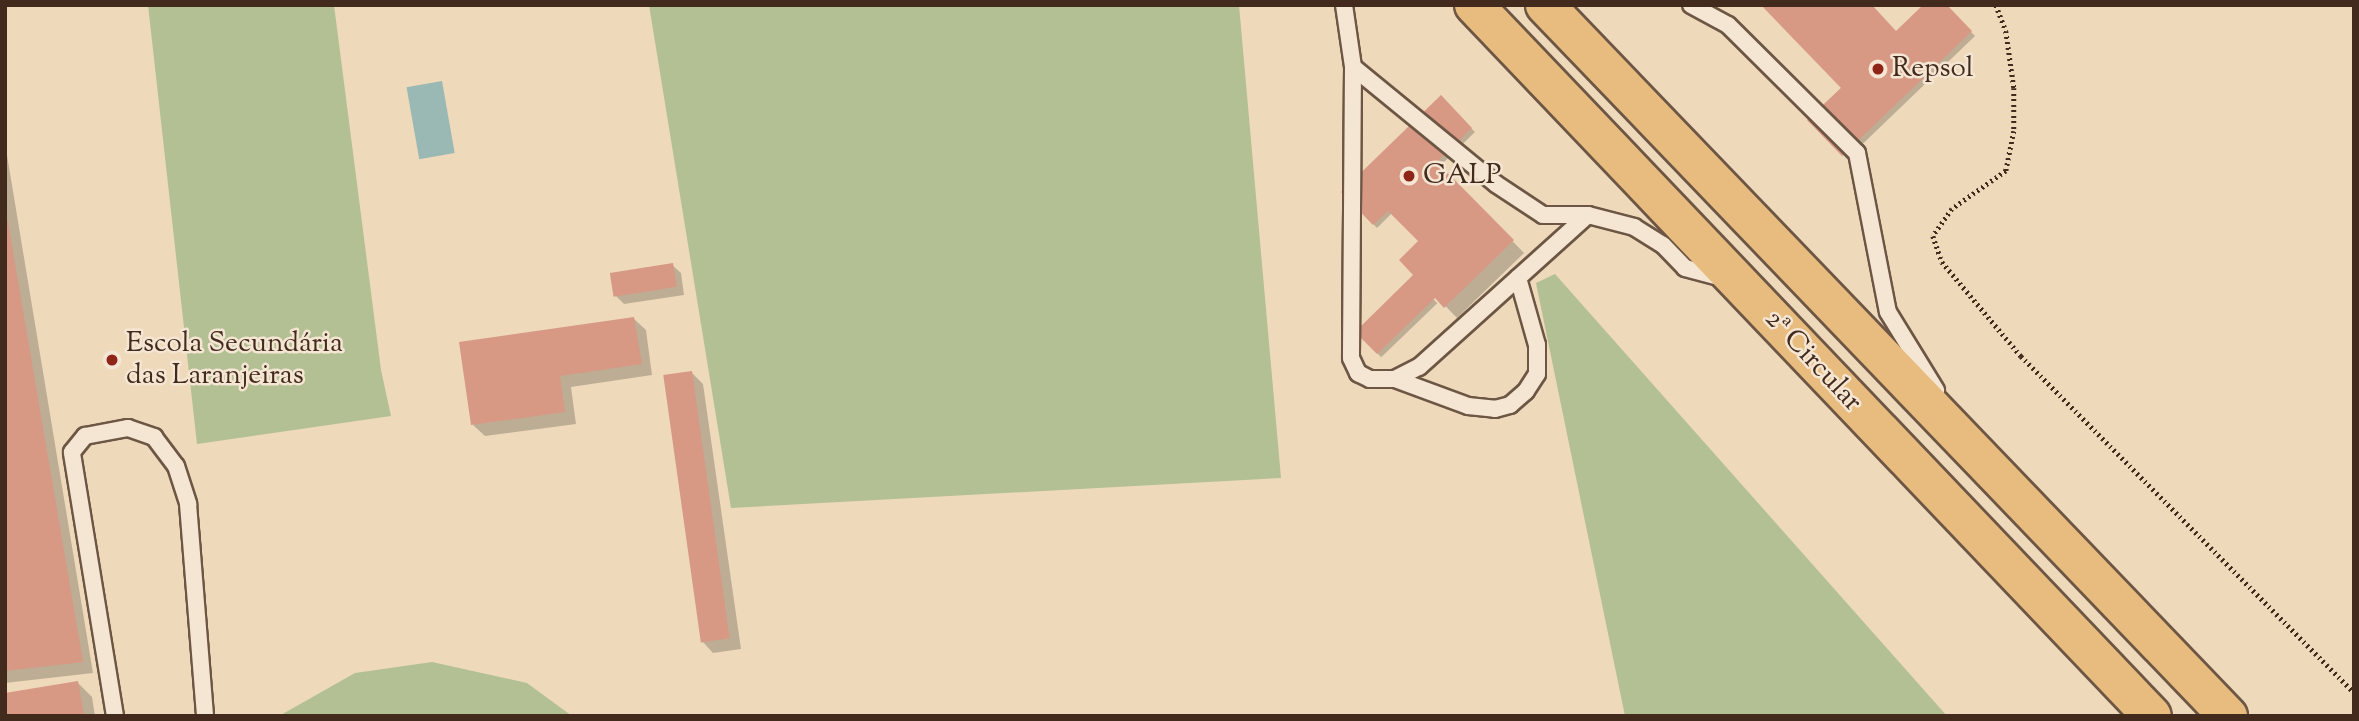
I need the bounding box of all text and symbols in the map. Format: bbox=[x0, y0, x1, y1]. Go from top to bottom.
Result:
place label: Repsol bbox=[1892, 52, 1974, 86]
marker: Repsol bbox=[1870, 61, 1886, 77]
place label: GALP bbox=[1423, 159, 1501, 193]
marker: GALP bbox=[1401, 168, 1417, 184]
street label: 2ª Circular bbox=[1757, 303, 1869, 419]
place label: Escola Secundária das Laranjeiras bbox=[126, 327, 343, 393]
marker: Escola Secundária das Laranjeiras bbox=[104, 352, 120, 368]

